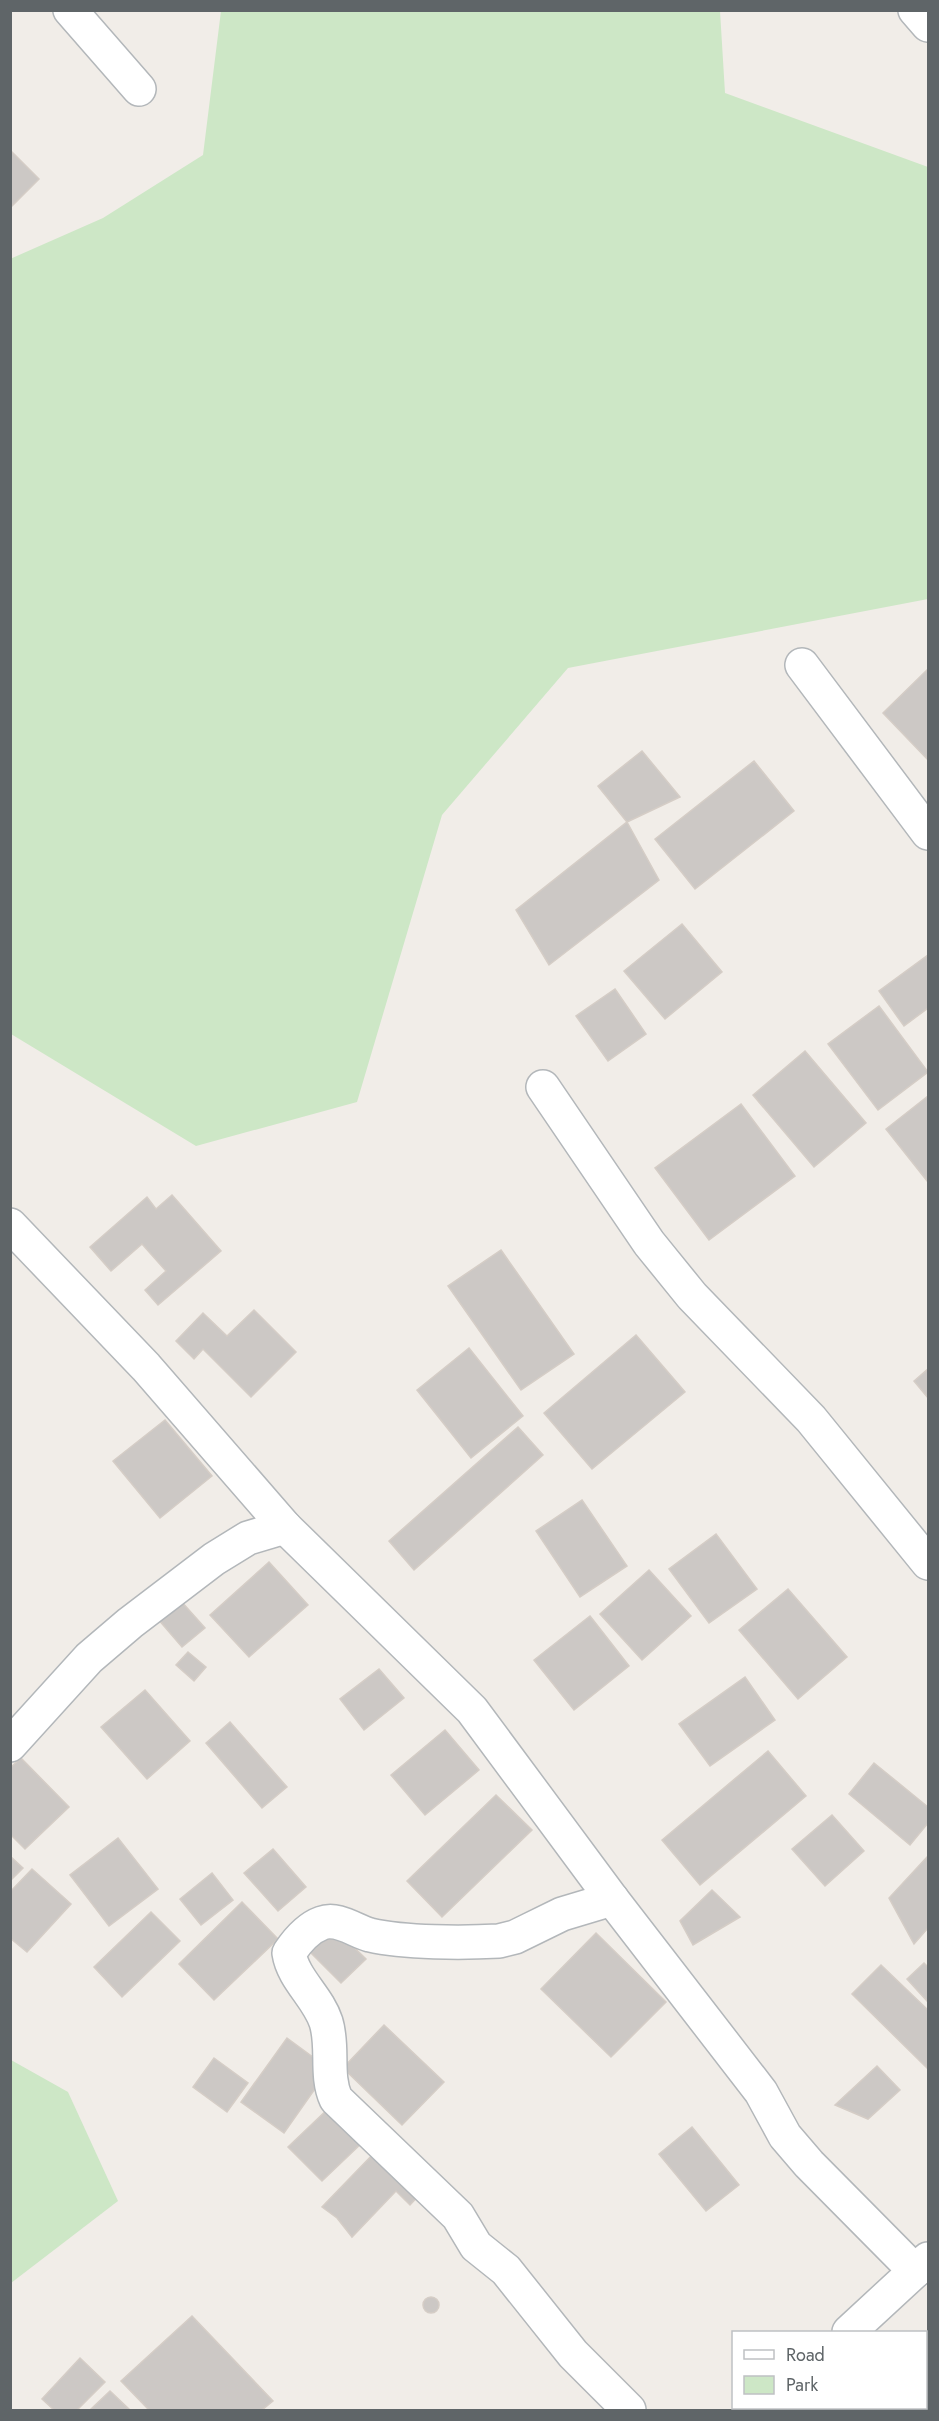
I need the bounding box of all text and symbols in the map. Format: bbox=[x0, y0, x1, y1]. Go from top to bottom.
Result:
legend bbox=[732, 2331, 927, 2409]
text: Road bbox=[786, 2342, 825, 2368]
text: Park bbox=[786, 2372, 818, 2398]

